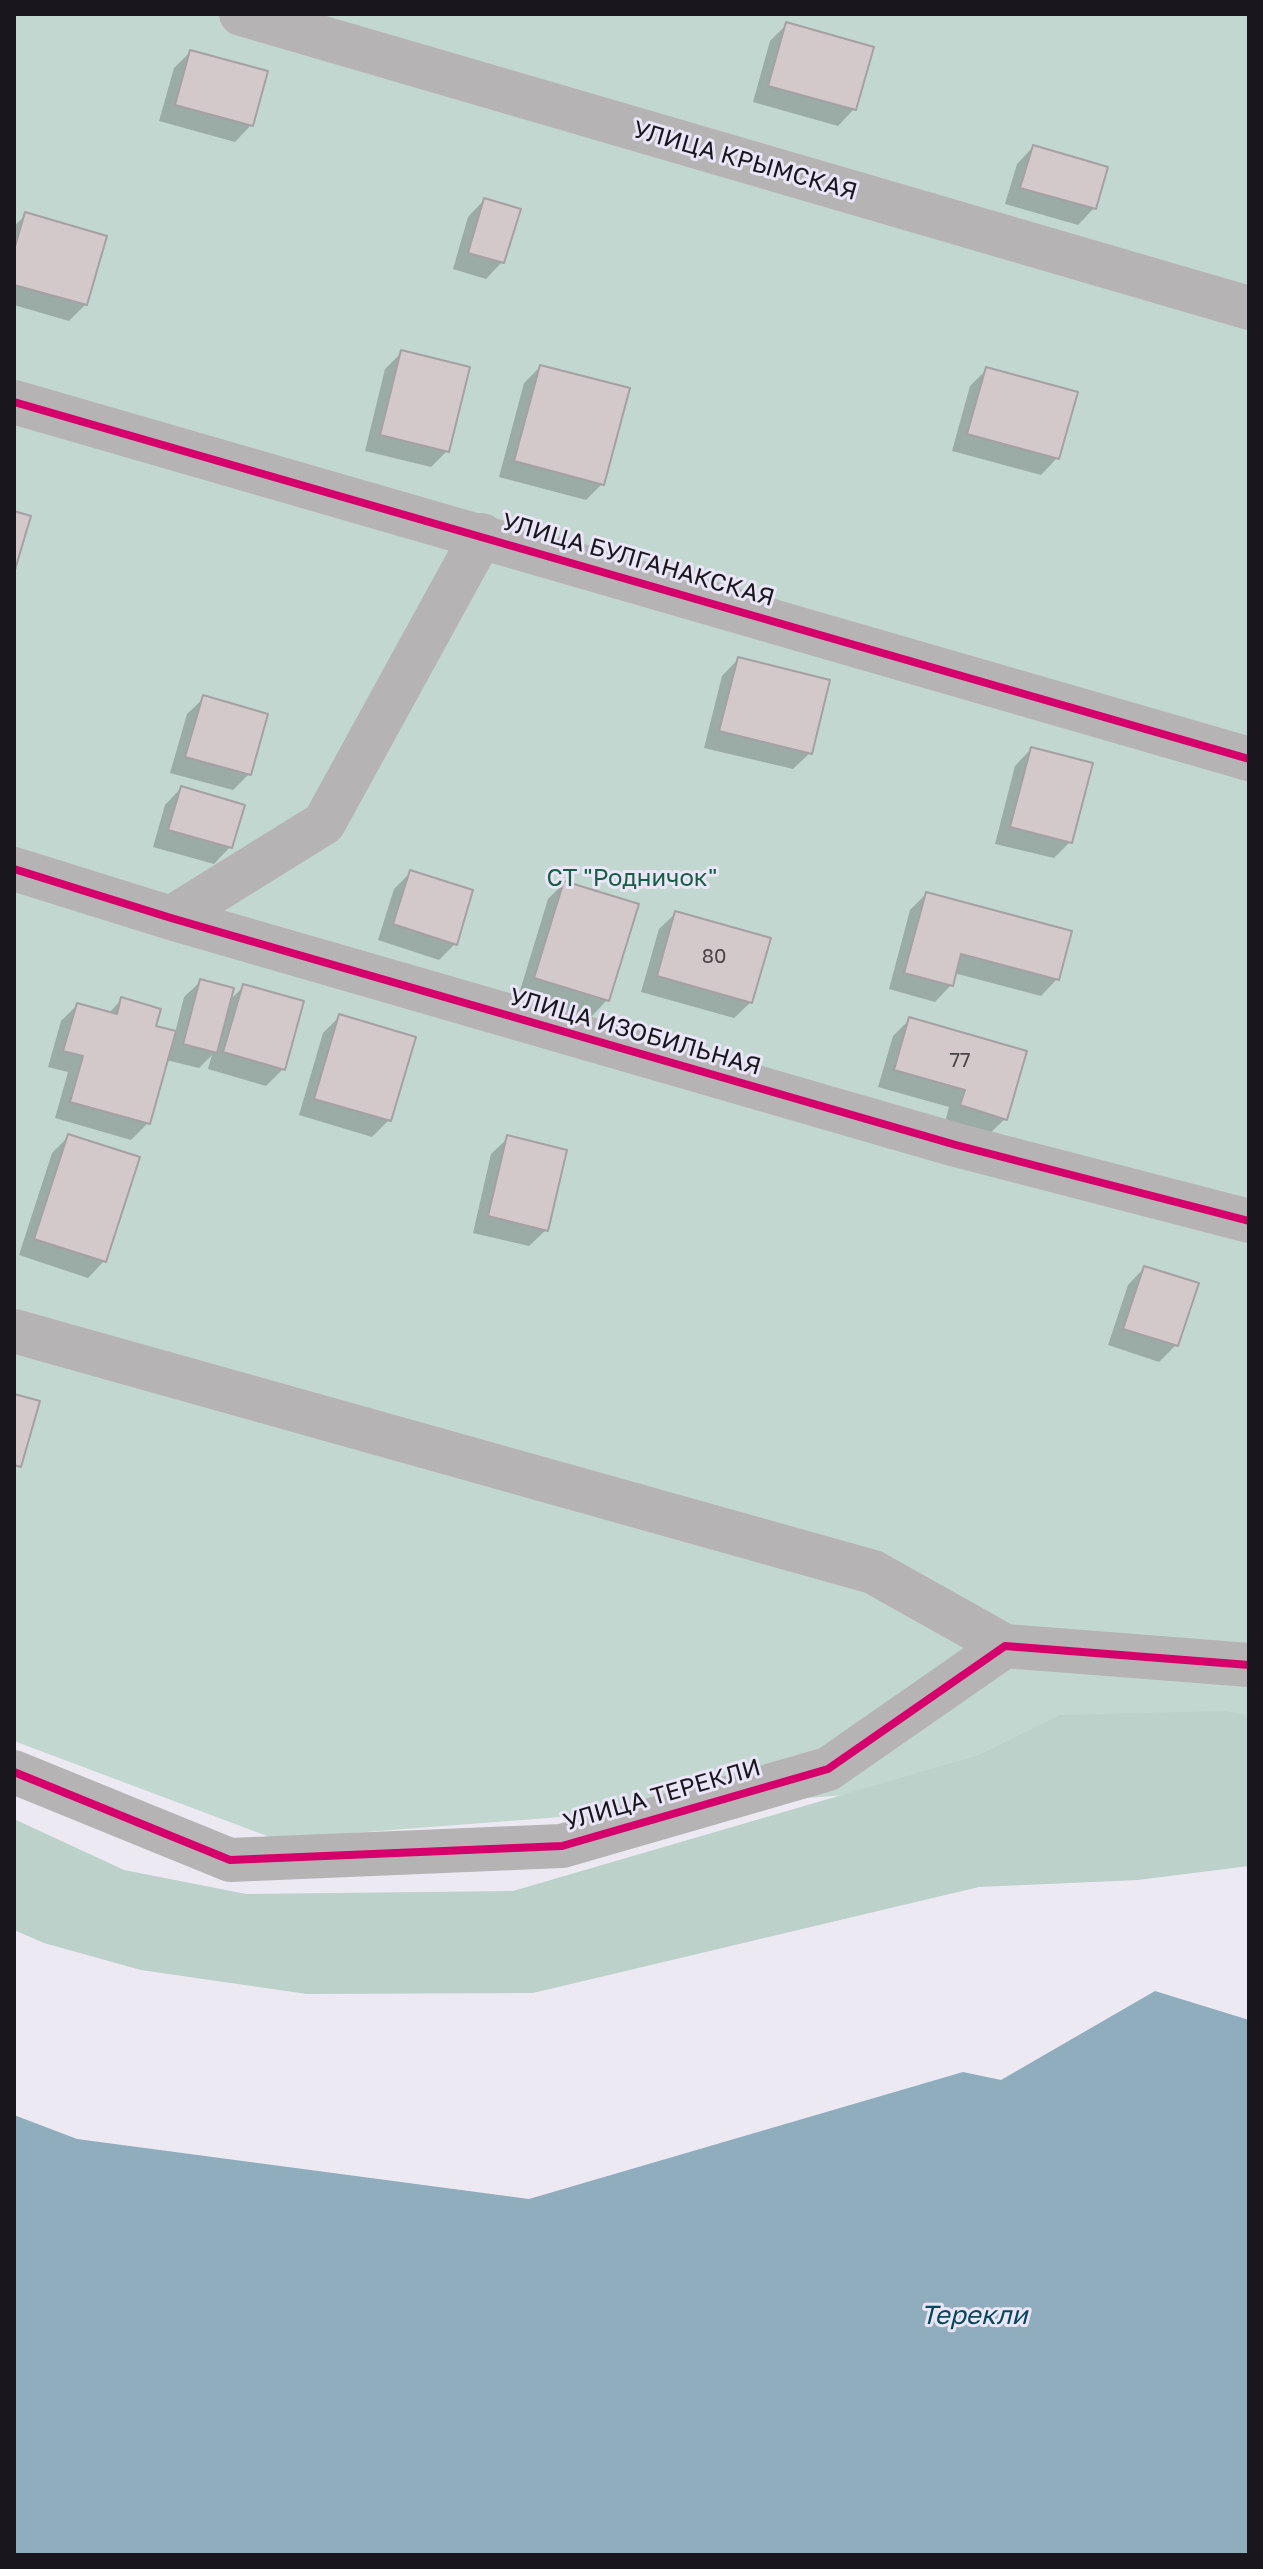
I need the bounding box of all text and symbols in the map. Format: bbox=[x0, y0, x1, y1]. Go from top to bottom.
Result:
street label: УЛИЦА КРЫМСКАЯ bbox=[630, 115, 860, 207]
street label: УЛИЦА БУЛГАНАКСКАЯ bbox=[498, 507, 778, 613]
park label: СТ "Родничок" bbox=[547, 864, 717, 892]
house number: 80 bbox=[702, 945, 726, 969]
street label: УЛИЦА ИЗОБИЛЬНАЯ bbox=[506, 982, 764, 1082]
house number: 77 bbox=[949, 1049, 971, 1073]
street label: УЛИЦА ТЕРЕКЛИ bbox=[560, 1753, 764, 1837]
water label: Терекли bbox=[921, 2300, 1027, 2332]

